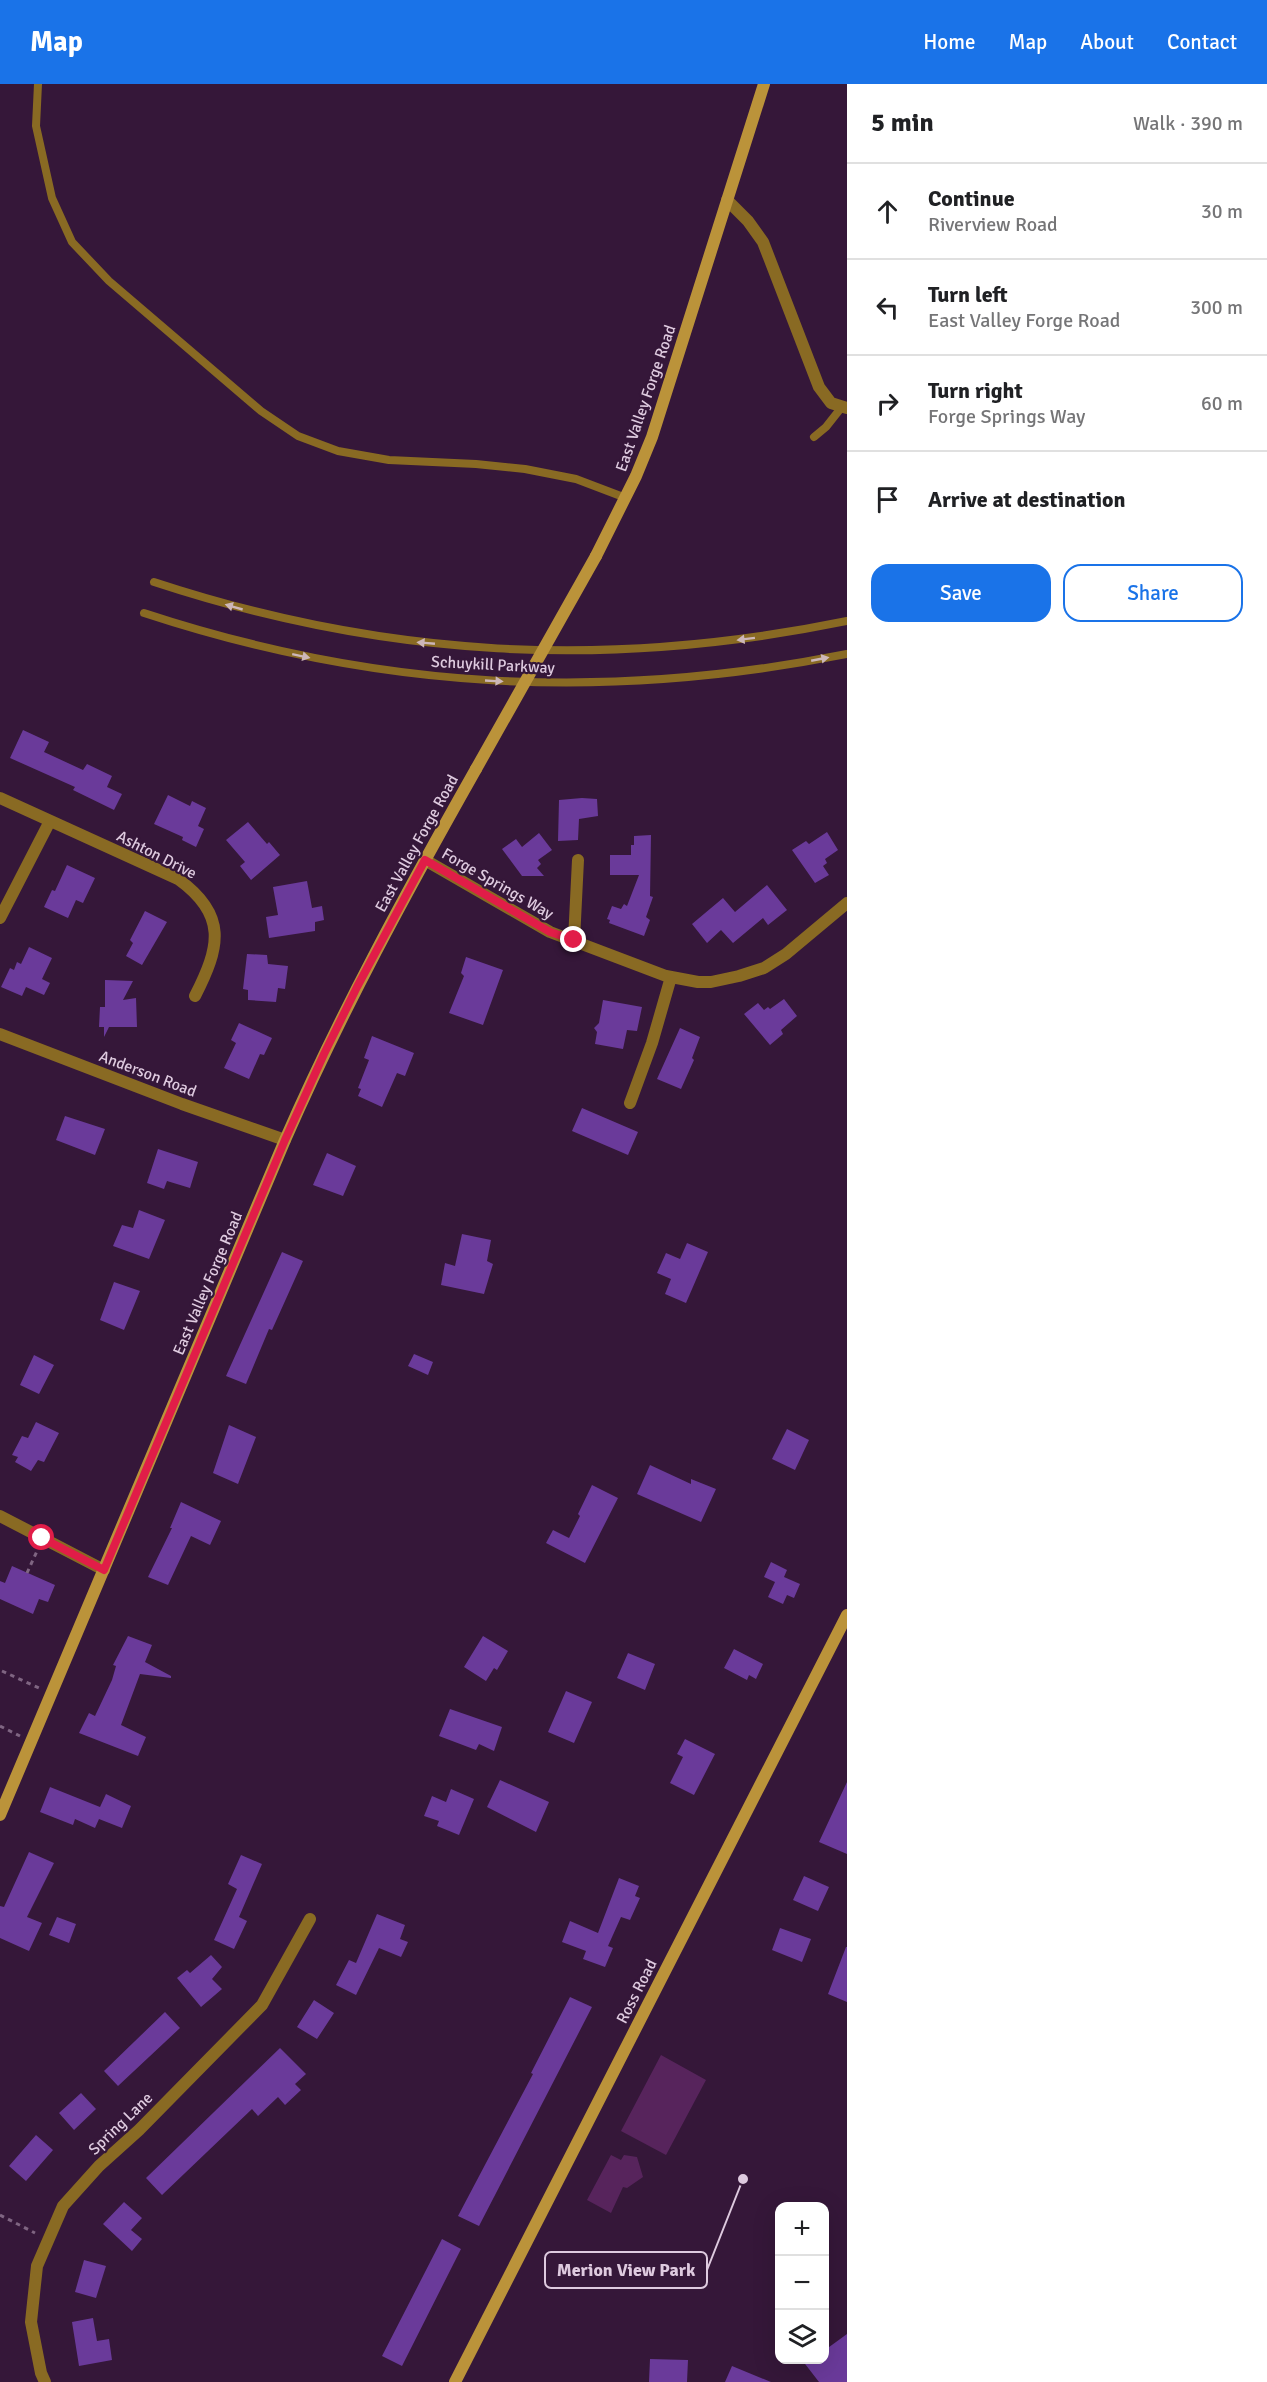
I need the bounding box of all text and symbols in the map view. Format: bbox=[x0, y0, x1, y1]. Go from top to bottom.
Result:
text: Map bbox=[30, 25, 83, 59]
text: Home bbox=[923, 29, 976, 55]
text: Map bbox=[1009, 29, 1047, 55]
text: About bbox=[1080, 29, 1134, 55]
text: Contact bbox=[1167, 29, 1237, 55]
text: 5 min bbox=[871, 107, 934, 139]
text: Walk · 390 m bbox=[1133, 111, 1243, 136]
text: Continue bbox=[928, 185, 1015, 212]
icon: ahead bbox=[871, 195, 904, 228]
text: 30 m bbox=[1201, 199, 1243, 224]
text: Riverview Road bbox=[928, 212, 1058, 237]
text: Turn left bbox=[928, 281, 1008, 308]
icon: left bbox=[871, 291, 904, 324]
text: 300 m bbox=[1190, 295, 1243, 320]
text: East Valley Forge Road bbox=[928, 308, 1120, 333]
street label: East Valley Forge Road bbox=[611, 322, 680, 474]
text: Turn right bbox=[928, 377, 1023, 404]
icon: right bbox=[871, 387, 904, 420]
text: 60 m bbox=[1201, 391, 1243, 416]
text: Forge Springs Way bbox=[928, 404, 1085, 429]
icon: arrive bbox=[871, 483, 904, 516]
text: Arrive at destination bbox=[928, 486, 1125, 513]
button: Save bbox=[871, 564, 1051, 622]
button: Share bbox=[1063, 564, 1243, 622]
one-way arrow bbox=[225, 602, 243, 611]
one-way arrow bbox=[736, 634, 755, 643]
one-way arrow bbox=[416, 638, 435, 648]
one-way arrow bbox=[292, 652, 311, 661]
street label: Schuykill Parkway bbox=[431, 652, 556, 678]
one-way arrow bbox=[811, 654, 830, 663]
one-way arrow bbox=[485, 676, 504, 685]
street label: East Valley Forge Road bbox=[371, 771, 463, 916]
street label: Ashton Drive bbox=[113, 826, 200, 884]
street label: Forge Springs Way bbox=[438, 844, 557, 924]
route end bbox=[560, 926, 586, 952]
street label: Anderson Road bbox=[96, 1046, 199, 1102]
street label: East Valley Forge Road bbox=[169, 1209, 247, 1358]
route start bbox=[28, 1524, 54, 1550]
street label: Ross Road bbox=[612, 1956, 662, 2027]
street label: Spring Lane bbox=[84, 2088, 157, 2159]
map controls bbox=[775, 2202, 829, 2364]
button: + bbox=[775, 2202, 829, 2256]
callout: Merion View Park bbox=[545, 2252, 707, 2288]
button: − bbox=[775, 2256, 829, 2310]
text: Merion View Park bbox=[557, 2259, 696, 2281]
button: layers bbox=[775, 2310, 829, 2364]

